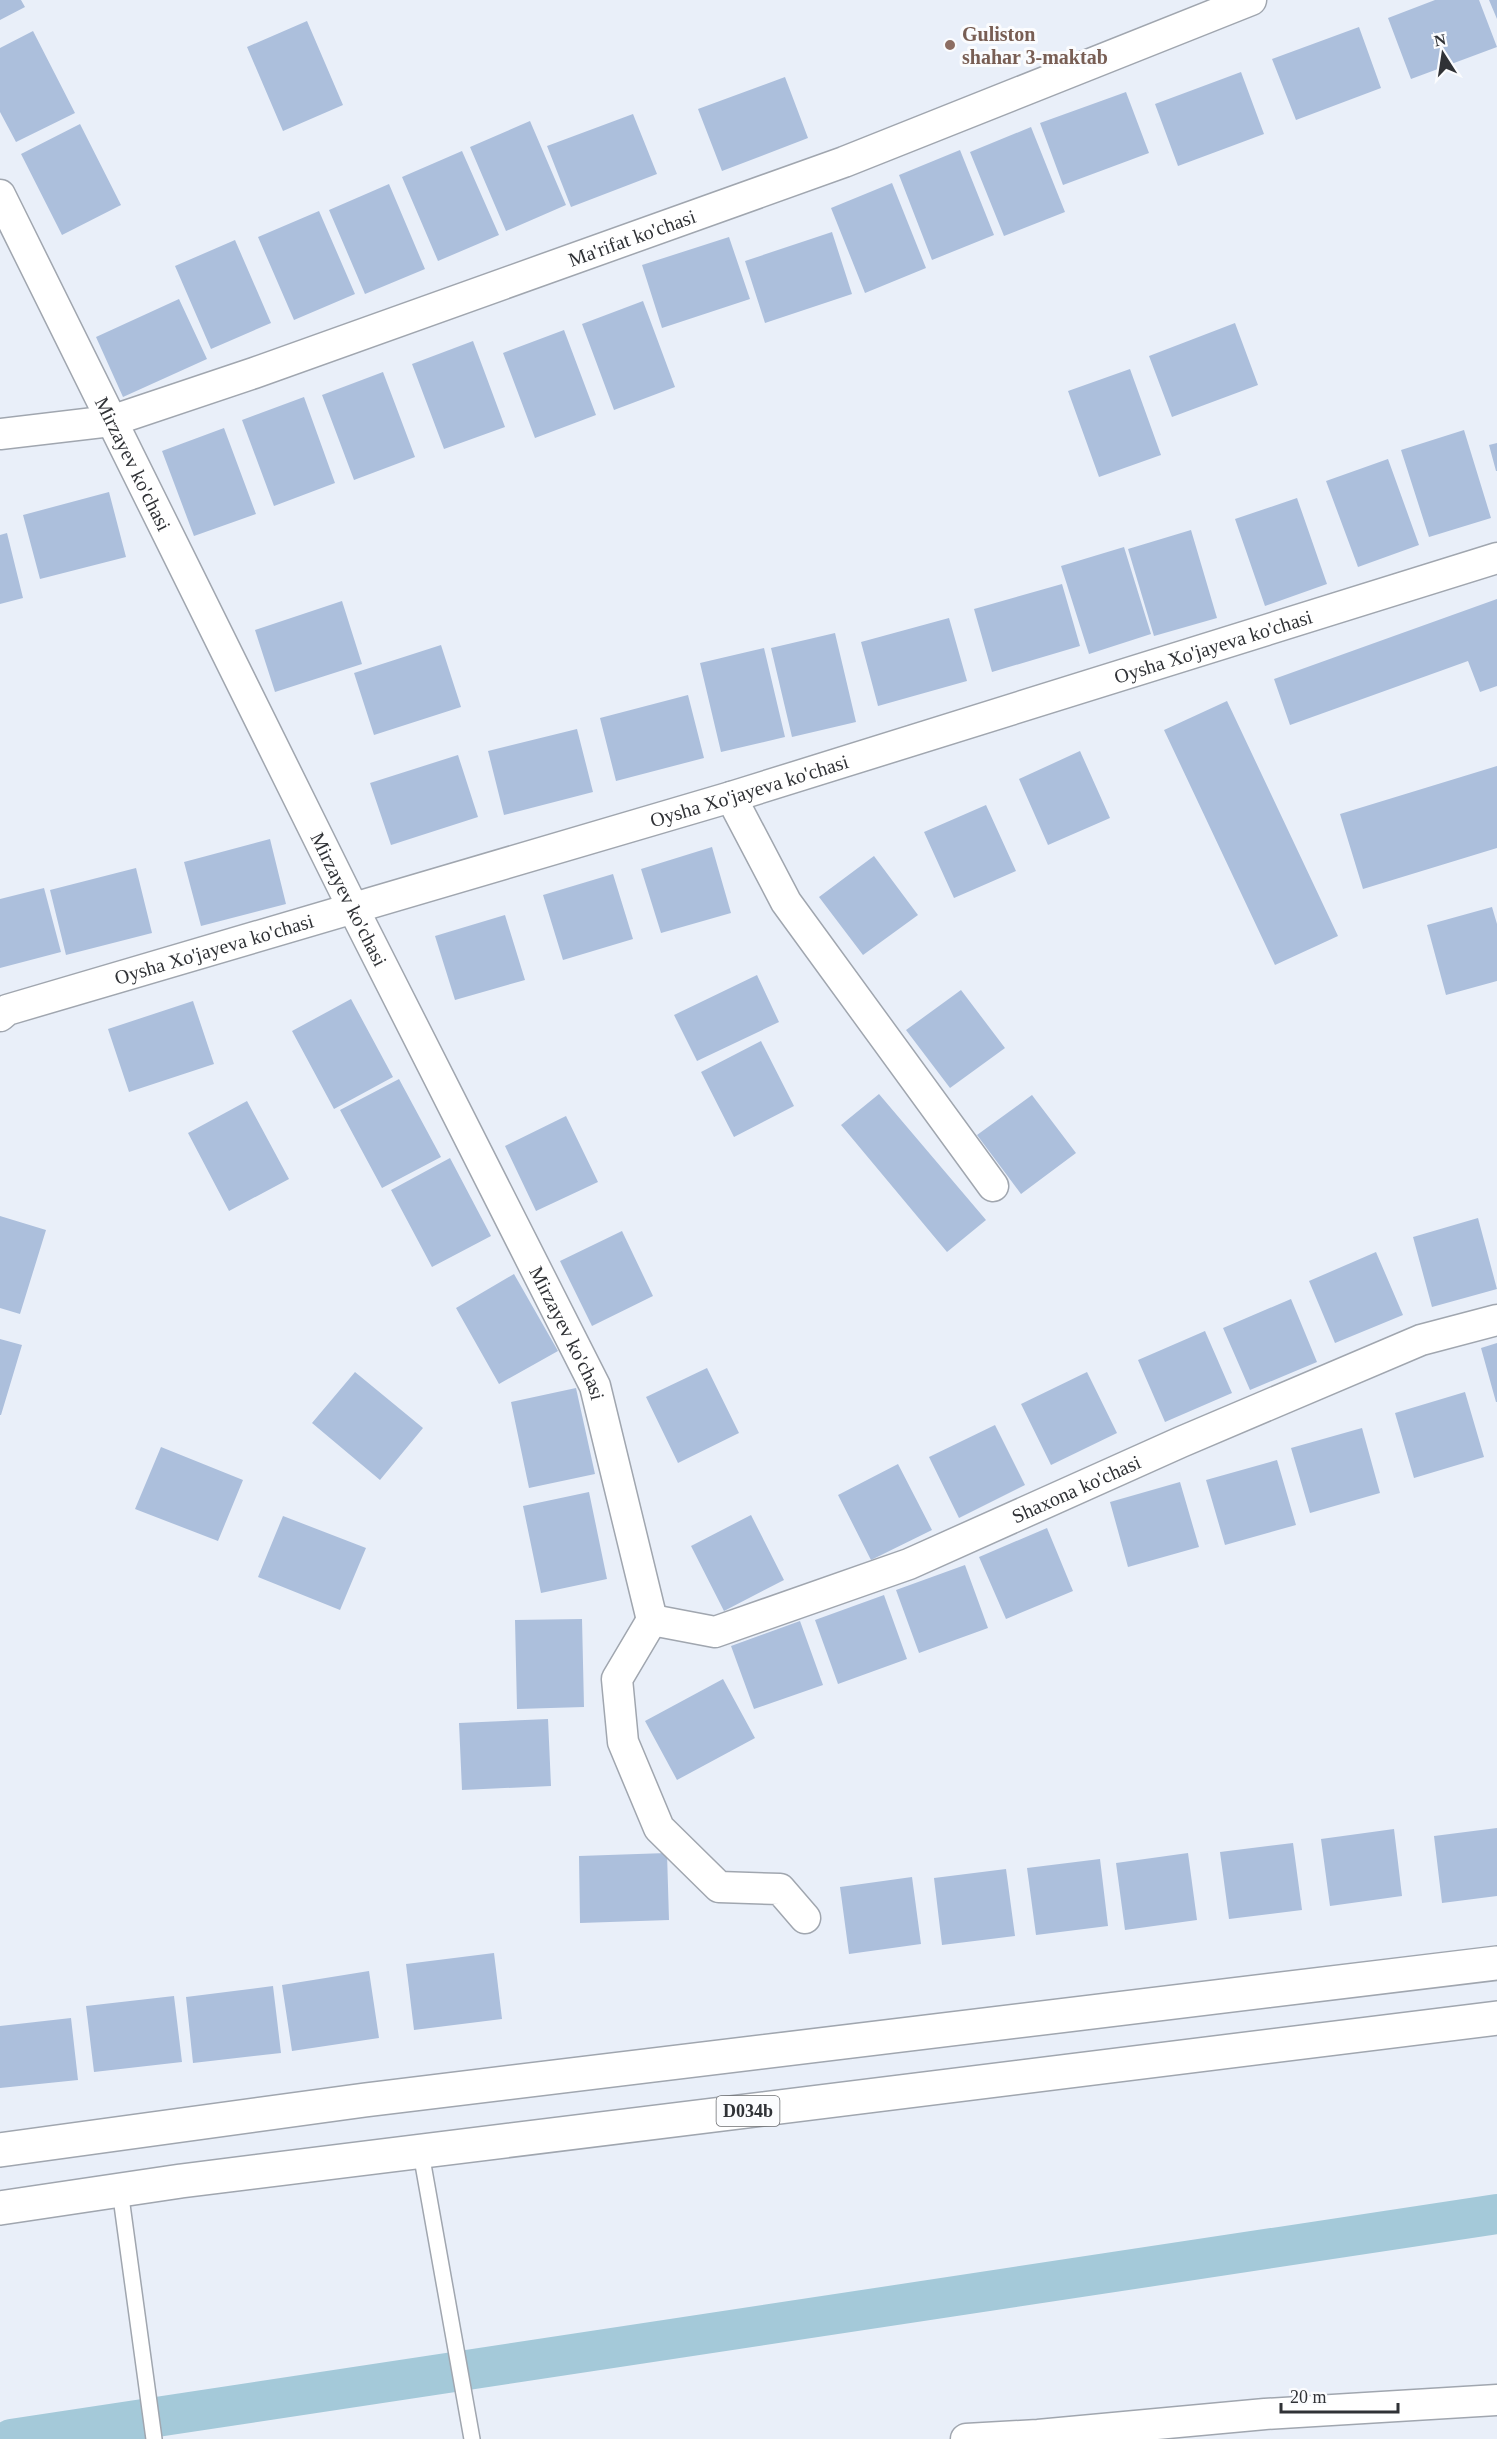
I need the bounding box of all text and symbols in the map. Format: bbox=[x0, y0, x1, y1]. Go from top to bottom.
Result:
place label: Guliston shahar 3-maktab bbox=[962, 23, 1108, 68]
north arrow bbox=[1413, 24, 1473, 84]
text: N bbox=[1433, 30, 1448, 49]
marker: Guliston shahar 3-maktab bbox=[943, 38, 957, 52]
street label: Ma'rifat ko'chasi bbox=[565, 205, 699, 271]
street label: Mirzayev ko'chasi bbox=[91, 393, 176, 535]
street label: Oysha Xo'jayeva ko'chasi bbox=[1111, 605, 1315, 688]
street label: Oysha Xo'jayeva ko'chasi bbox=[647, 750, 851, 831]
street label: Mirzayev ko'chasi bbox=[306, 829, 392, 970]
street label: Oysha Xo'jayeva ko'chasi bbox=[112, 909, 316, 989]
street label: Mirzayev ko'chasi bbox=[525, 1263, 609, 1402]
street label: Shaxona ko'chasi bbox=[1008, 1450, 1144, 1527]
road number: D034b bbox=[716, 2096, 780, 2126]
scale bar bbox=[1281, 2376, 1398, 2414]
text: 20 m bbox=[1290, 2387, 1327, 2407]

